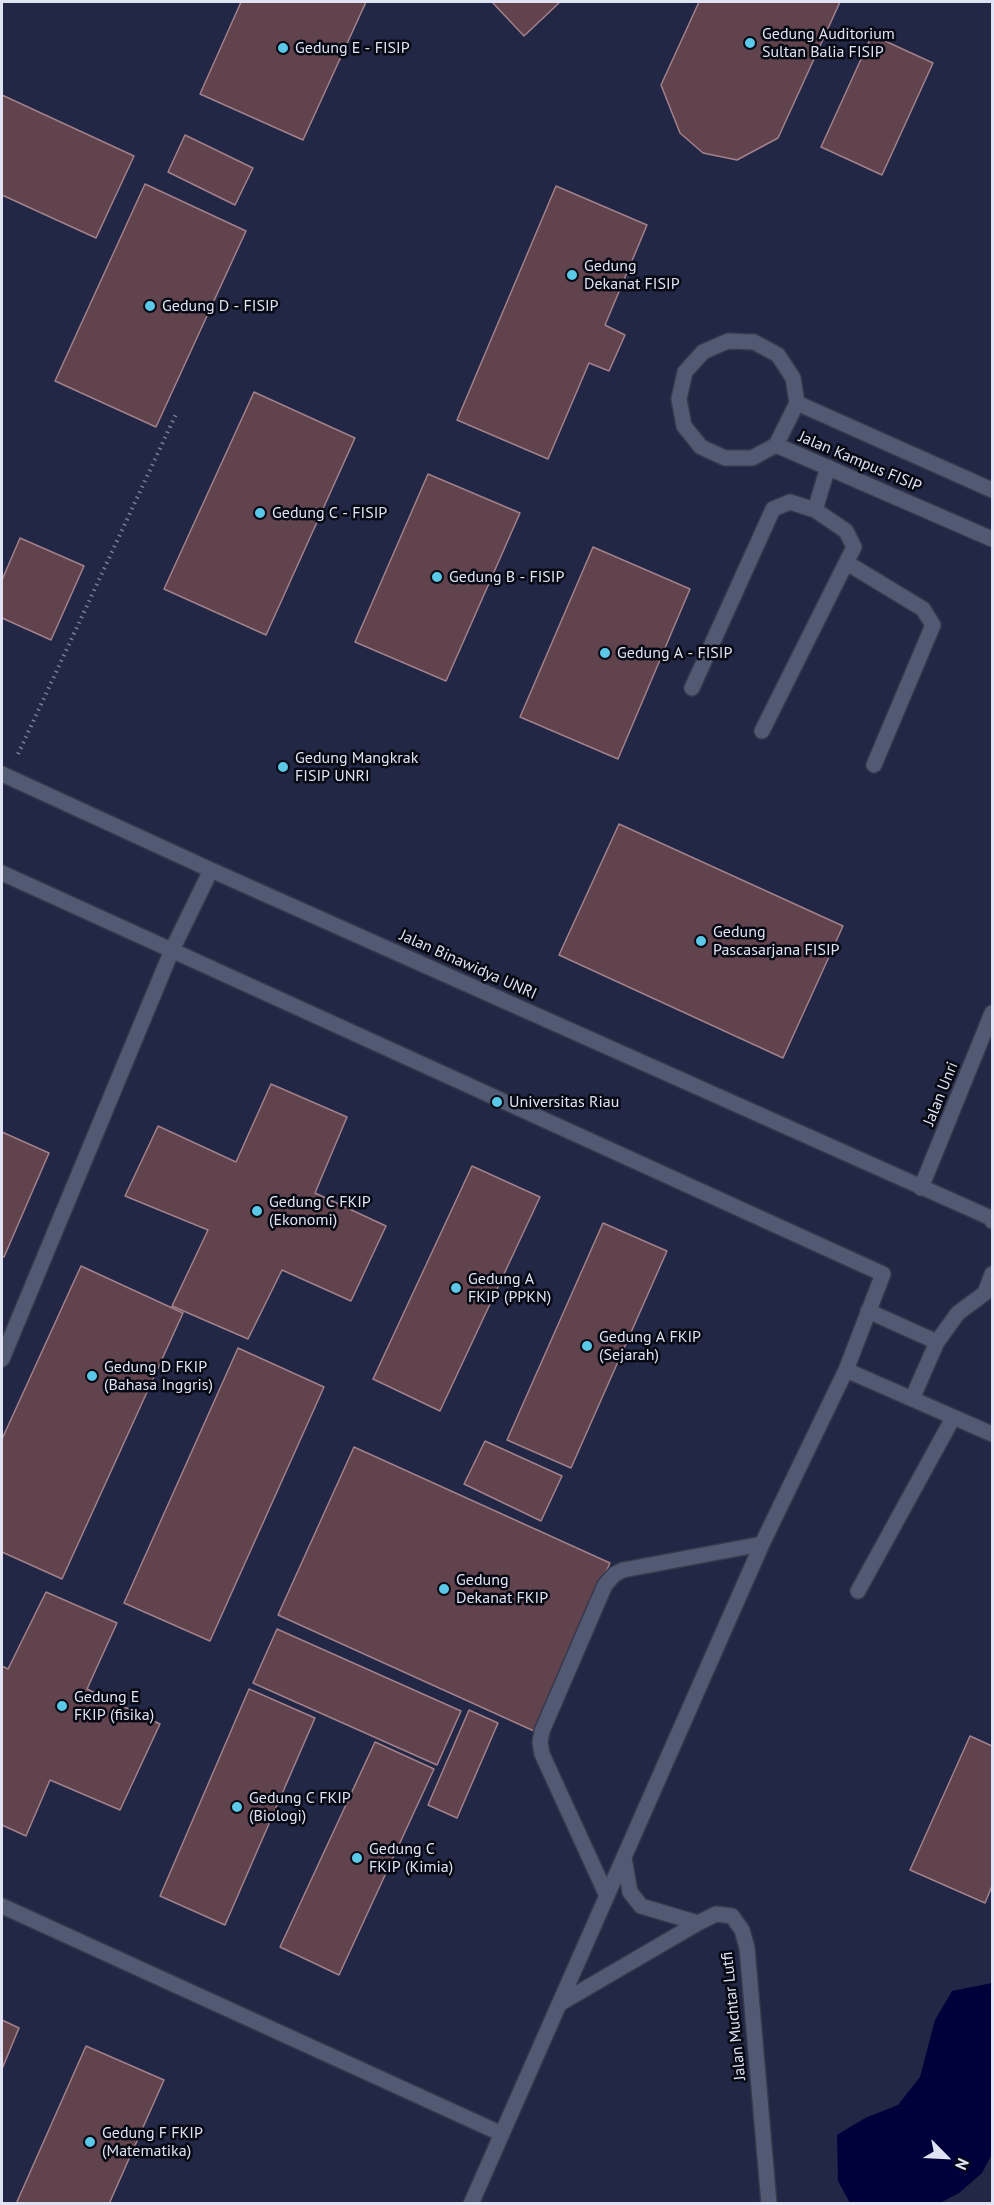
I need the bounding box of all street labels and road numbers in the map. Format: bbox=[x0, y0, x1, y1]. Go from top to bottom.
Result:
street label: Jalan Kampus FISIP bbox=[796, 427, 924, 497]
street label: Jalan Binawidya UNRI bbox=[396, 926, 540, 1004]
street label: Jalan Unri bbox=[920, 1059, 962, 1129]
street label: Jalan Muchtar Lutfi bbox=[718, 1951, 750, 2081]

